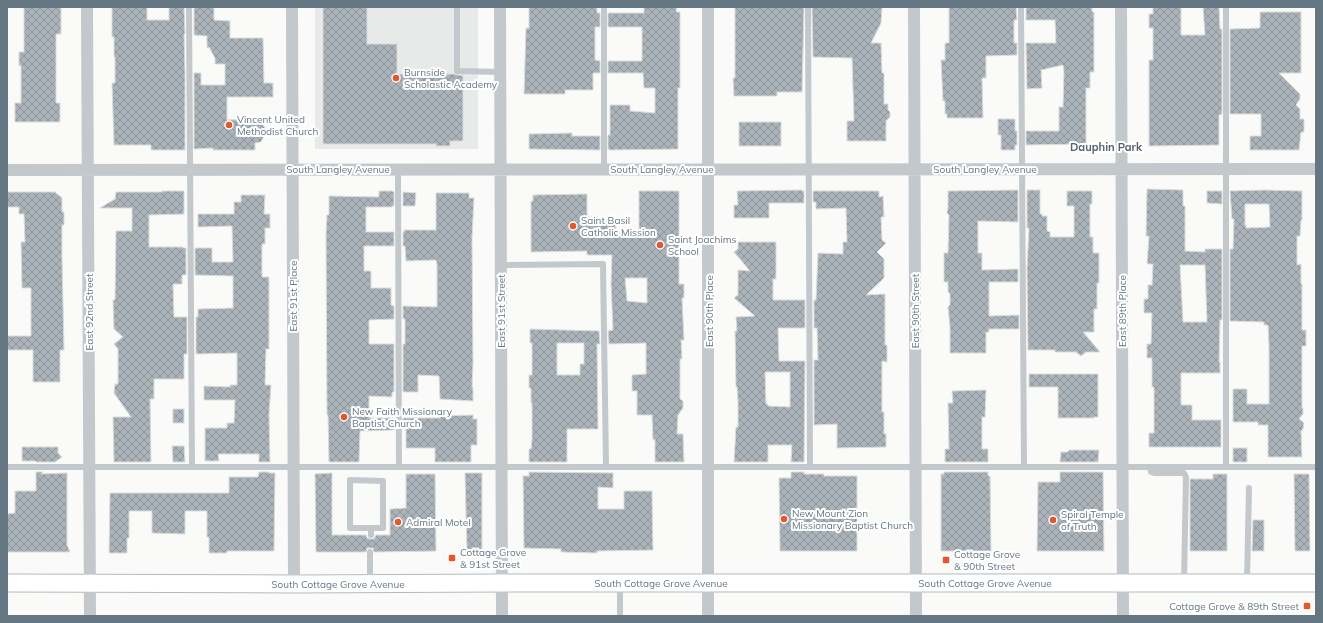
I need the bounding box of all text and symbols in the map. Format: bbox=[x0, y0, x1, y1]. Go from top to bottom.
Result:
place label: Burnside Scholastic Academy bbox=[404, 66, 498, 91]
marker: Burnside Scholastic Academy bbox=[391, 73, 401, 83]
place label: Vincent United Methodist Church bbox=[237, 113, 318, 138]
marker: Vincent United Methodist Church bbox=[224, 120, 234, 130]
district label: Dauphin Park bbox=[1070, 140, 1143, 154]
street label: South Langley Avenue bbox=[286, 163, 390, 176]
street label: South Langley Avenue bbox=[610, 163, 714, 176]
street label: South Langley Avenue bbox=[933, 163, 1037, 176]
place label: Saint Basil Catholic Mission bbox=[581, 214, 656, 239]
marker: Saint Basil Catholic Mission bbox=[568, 221, 578, 231]
place label: Saint Joachims School bbox=[668, 233, 737, 258]
marker: Saint Joachims School bbox=[655, 240, 665, 250]
street label: East 91st Place bbox=[287, 260, 300, 332]
street label: East 92nd Street bbox=[83, 273, 96, 350]
street label: East 90th Street bbox=[909, 273, 922, 348]
street label: East 91st Street bbox=[495, 274, 508, 348]
street label: East 90th Place bbox=[703, 275, 716, 347]
street label: East 89th Place bbox=[1116, 275, 1129, 347]
place label: New Faith Missionary Baptist Church bbox=[352, 405, 453, 430]
marker: New Faith Missionary Baptist Church bbox=[339, 412, 349, 422]
place label: New Mount Zion Missionary Baptist Church bbox=[792, 507, 913, 532]
place label: Spiral Temple of Truth bbox=[1061, 508, 1124, 533]
marker: New Mount Zion Missionary Baptist Church bbox=[779, 514, 789, 524]
marker: Spiral Temple of Truth bbox=[1048, 515, 1058, 525]
place label: Admiral Motel bbox=[406, 516, 471, 529]
marker: Admiral Motel bbox=[393, 517, 403, 527]
place label: Cottage Grove & 91st Street bbox=[460, 546, 526, 571]
place label: Cottage Grove & 90th Street bbox=[954, 548, 1020, 573]
marker: Cottage Grove & 91st Street bbox=[447, 553, 457, 563]
marker: Cottage Grove & 90th Street bbox=[941, 555, 951, 565]
street label: South Cottage Grove Avenue bbox=[594, 577, 728, 590]
street label: South Cottage Grove Avenue bbox=[918, 577, 1052, 590]
street label: South Cottage Grove Avenue bbox=[271, 578, 405, 591]
place label: Cottage Grove & 89th Street bbox=[1169, 600, 1299, 613]
marker: Cottage Grove & 89th Street bbox=[1302, 601, 1312, 611]

